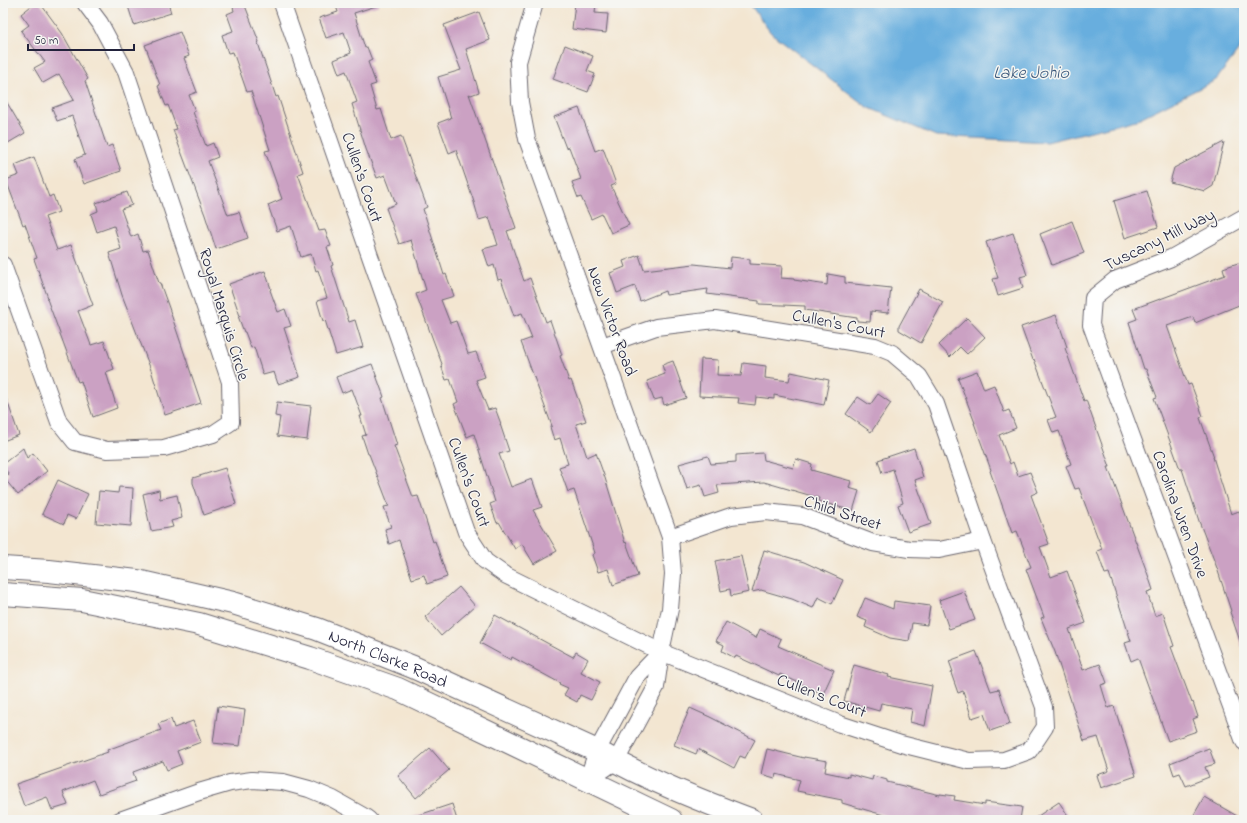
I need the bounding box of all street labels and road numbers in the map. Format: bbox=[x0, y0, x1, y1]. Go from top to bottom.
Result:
street label: Cullen's Court bbox=[334, 129, 389, 226]
street label: Tuscany Mill Way bbox=[1100, 203, 1220, 279]
street label: Royal Marquis Circle bbox=[191, 245, 256, 384]
street label: New Victor Road bbox=[580, 263, 643, 380]
street label: Cullen's Court bbox=[790, 303, 888, 346]
street label: Cullen's Court bbox=[441, 434, 497, 531]
street label: Carolina Wren Drive bbox=[1145, 447, 1214, 582]
street label: Child Street bbox=[801, 489, 885, 538]
street label: North Clarke Road bbox=[324, 624, 452, 695]
street label: Cullen's Court bbox=[773, 668, 870, 725]

